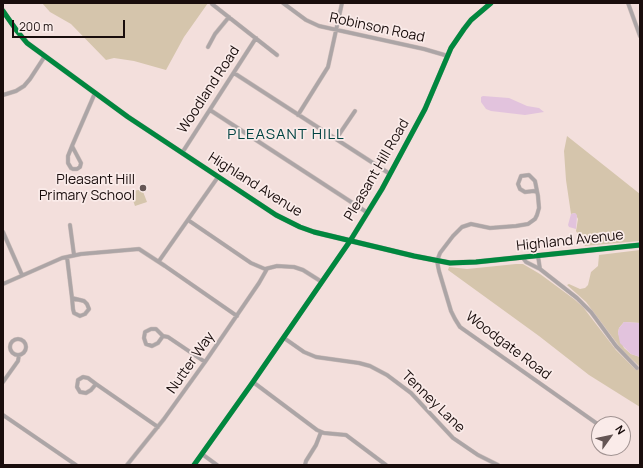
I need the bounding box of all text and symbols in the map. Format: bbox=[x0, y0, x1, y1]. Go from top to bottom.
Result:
street label: Robinson Road bbox=[328, 10, 426, 46]
scale bar bbox=[14, 12, 127, 38]
text: 200 m bbox=[19, 18, 53, 35]
street label: Woodland Road bbox=[175, 43, 243, 137]
street label: Pleasant Hill Road bbox=[341, 116, 413, 224]
district label: PLEASANT HILL bbox=[227, 126, 345, 144]
street label: Highland Avenue bbox=[205, 149, 305, 221]
place label: Pleasant Hill Primary School bbox=[39, 172, 135, 204]
marker: Pleasant Hill Primary School bbox=[138, 183, 148, 193]
street label: Highland Avenue bbox=[516, 227, 624, 255]
street label: Woodgate Road bbox=[462, 308, 554, 384]
street label: Nutter Way bbox=[164, 329, 218, 397]
street label: Tenney Lane bbox=[398, 368, 468, 436]
north arrow bbox=[591, 416, 631, 456]
text: N bbox=[612, 422, 629, 437]

